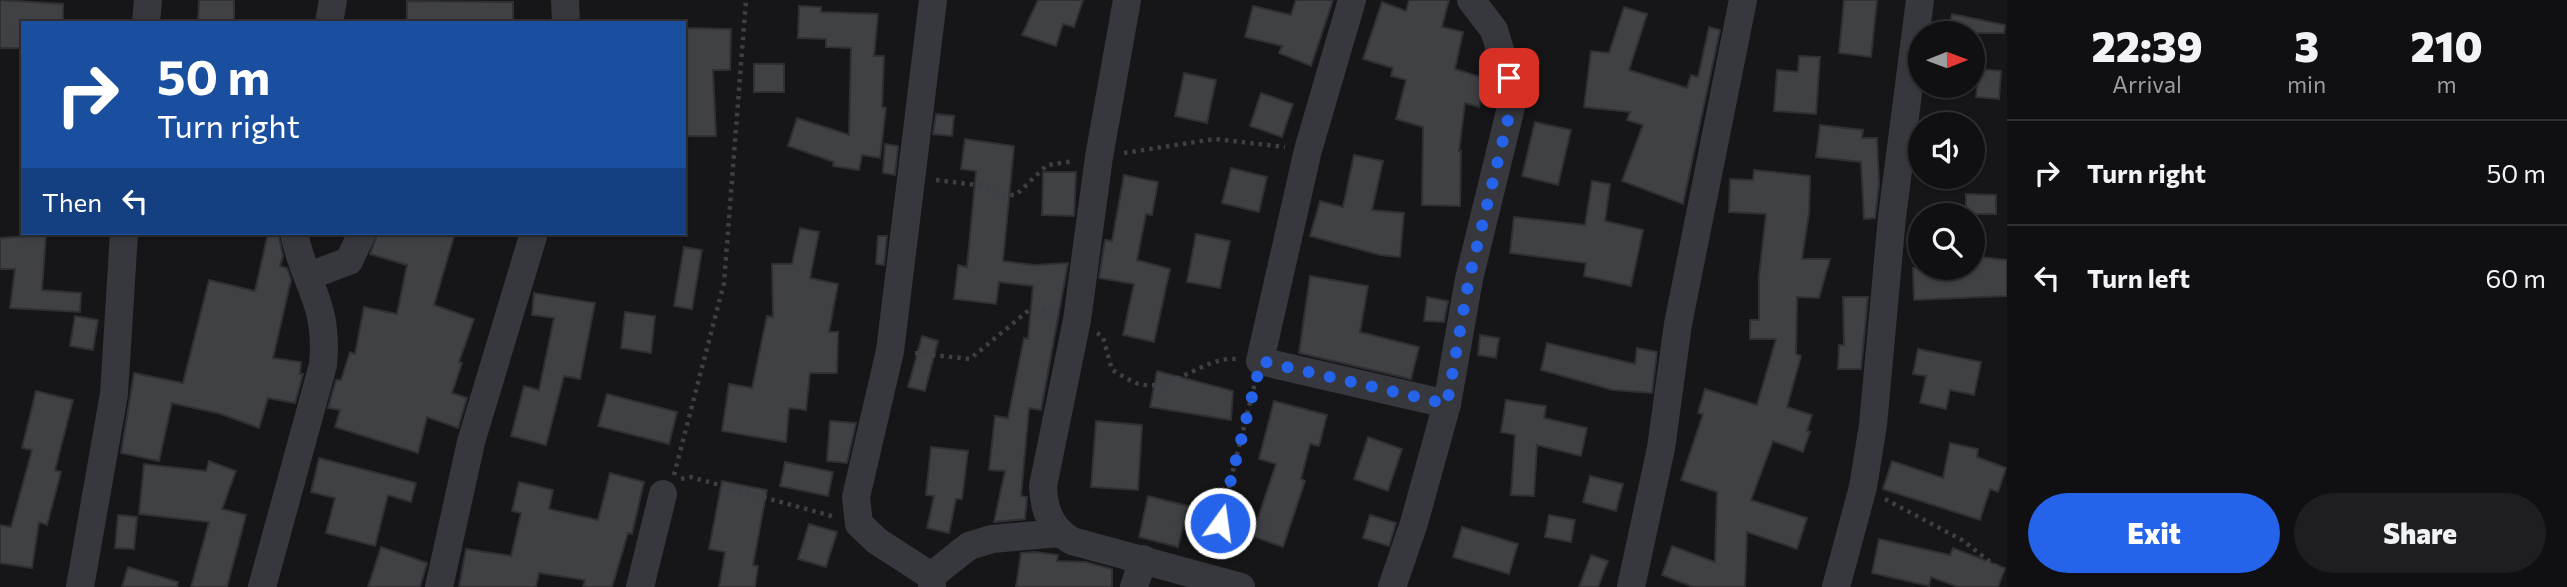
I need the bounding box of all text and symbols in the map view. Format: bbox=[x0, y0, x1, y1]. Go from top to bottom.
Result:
text: 22:39 bbox=[2091, 19, 2203, 71]
text: 3 bbox=[2294, 19, 2319, 71]
text: 210 bbox=[2411, 19, 2483, 71]
north arrow bbox=[1908, 21, 1984, 98]
map controls bbox=[1908, 21, 1985, 280]
text: 50 m bbox=[157, 45, 270, 105]
pin bbox=[1479, 48, 1539, 108]
icon: right bbox=[42, 49, 133, 140]
icon: arrive bbox=[1490, 59, 1528, 97]
text: Arrival bbox=[2112, 70, 2182, 98]
text: min bbox=[2287, 70, 2326, 98]
text: m bbox=[2437, 70, 2457, 98]
text: Turn right bbox=[157, 105, 300, 145]
button: sound bbox=[1908, 112, 1985, 189]
icon: right bbox=[2028, 154, 2066, 192]
text: Turn right bbox=[2087, 157, 2206, 188]
text: 50 m bbox=[2486, 157, 2546, 188]
icon: left bbox=[116, 182, 154, 220]
text: Then bbox=[42, 186, 102, 217]
button: search bbox=[1908, 203, 1985, 280]
icon: left bbox=[2028, 259, 2066, 297]
text: Turn left bbox=[2087, 262, 2190, 293]
text: 60 m bbox=[2486, 262, 2546, 293]
position arrow bbox=[1183, 486, 1257, 560]
button: Exit bbox=[2028, 493, 2280, 573]
button: Share bbox=[2294, 493, 2546, 573]

